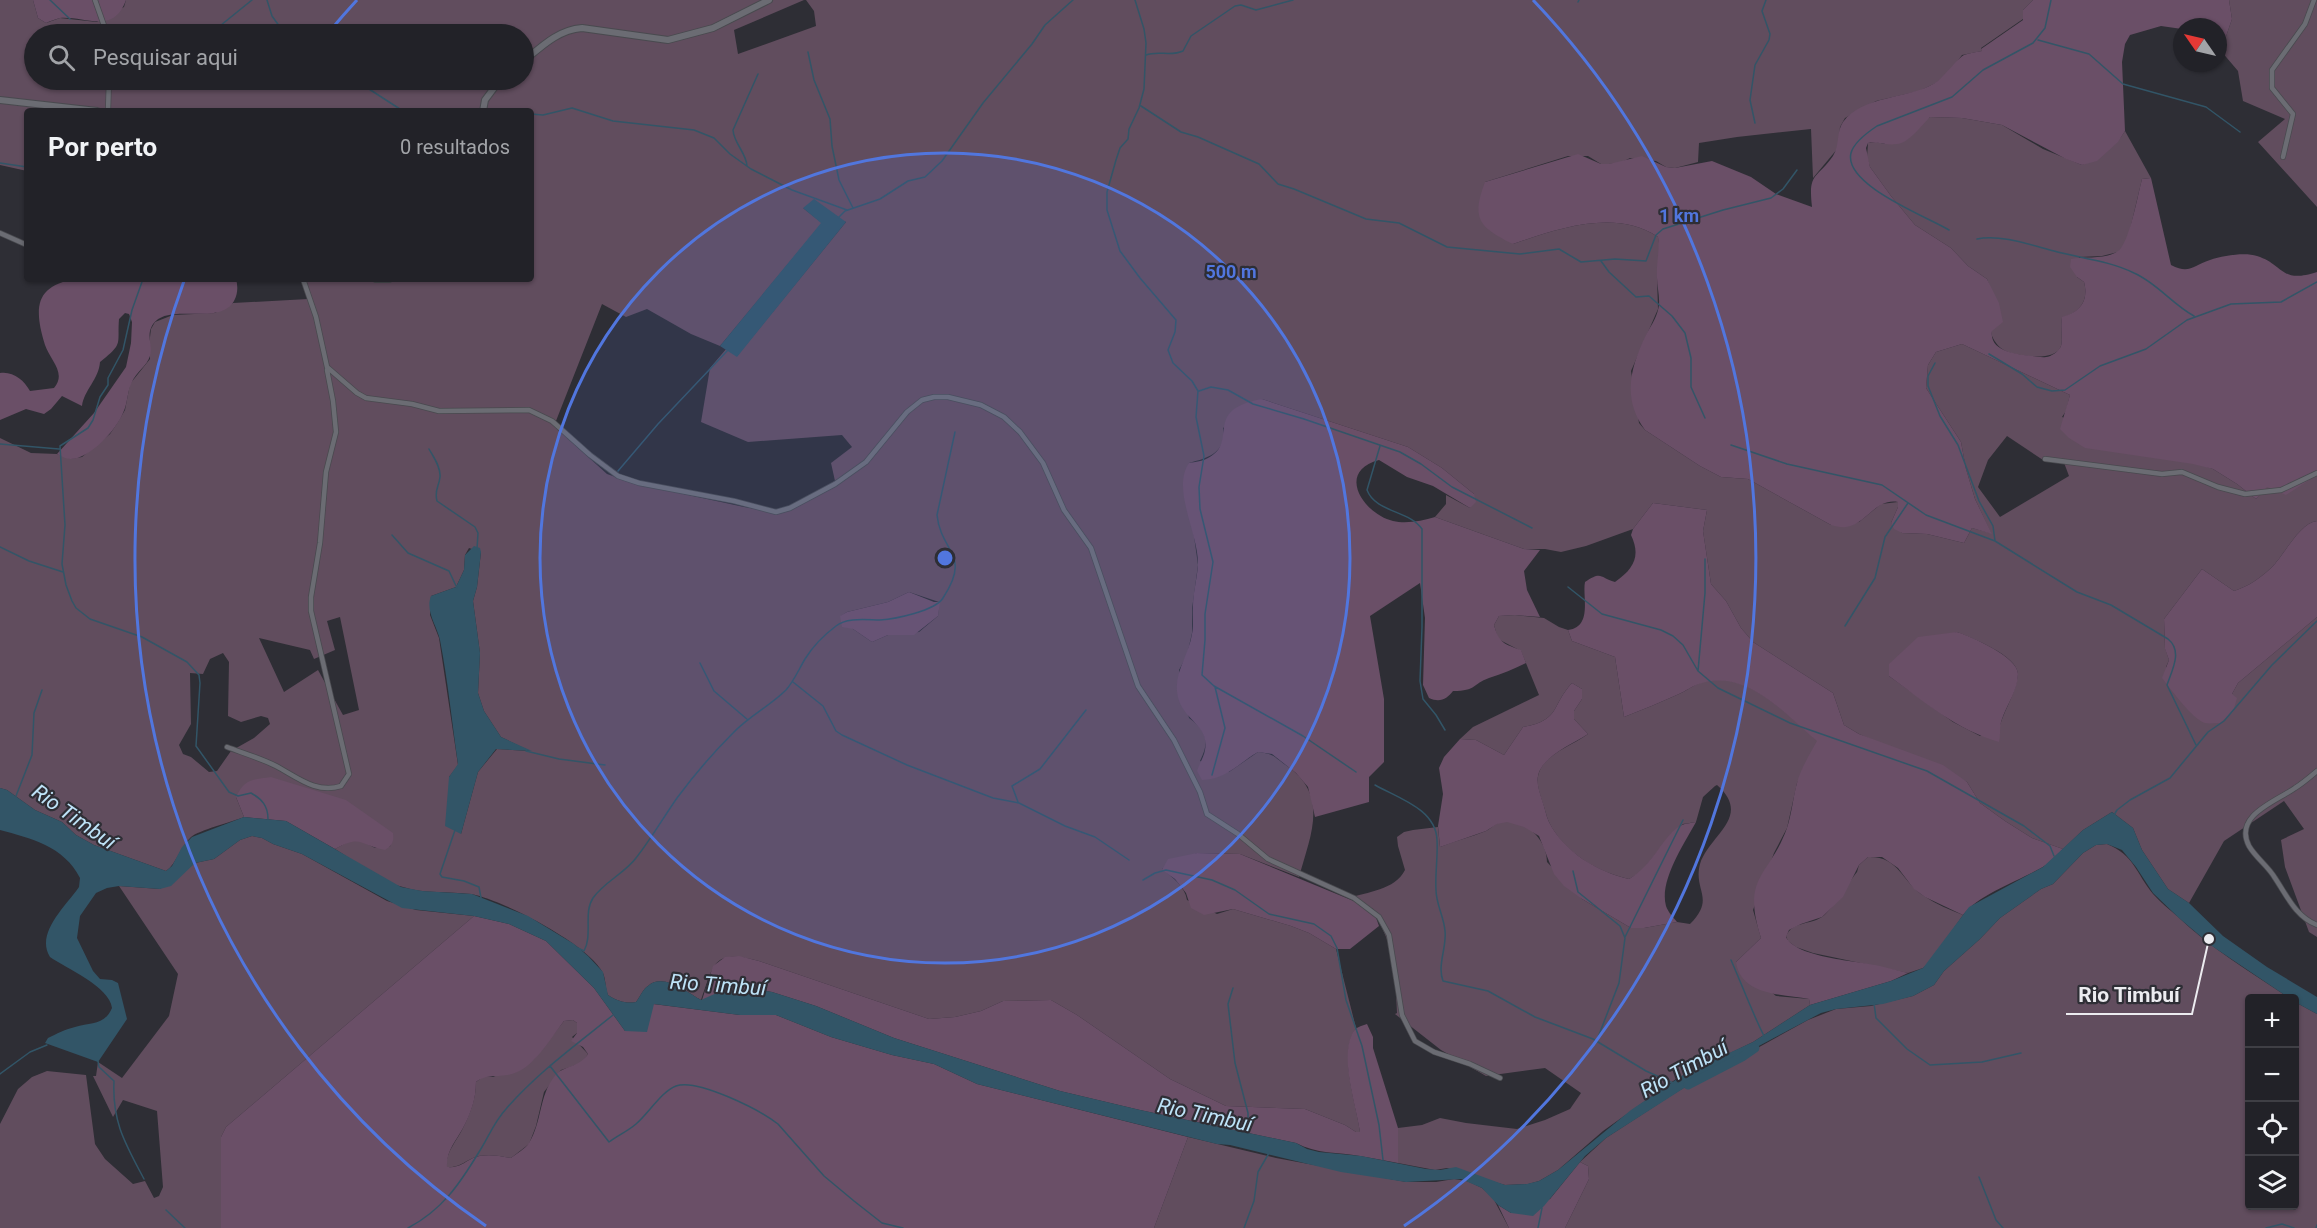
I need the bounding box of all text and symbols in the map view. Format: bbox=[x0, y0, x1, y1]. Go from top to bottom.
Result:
north arrow bbox=[2173, 18, 2227, 72]
search box bbox=[24, 24, 534, 90]
icon: search bbox=[45, 41, 78, 74]
text: Pesquisar aqui bbox=[93, 45, 238, 70]
text: Por perto bbox=[48, 132, 157, 162]
text: 0 resultados bbox=[400, 135, 510, 159]
text: 1 km bbox=[1659, 205, 1699, 226]
text: 500 m bbox=[1205, 261, 1257, 282]
centre of rings bbox=[935, 548, 955, 568]
water label: Rio Timbuí bbox=[28, 779, 123, 856]
water label: Rio Timbuí bbox=[669, 970, 770, 1001]
callout: Rio Timbuí bbox=[2066, 975, 2192, 1014]
text: Rio Timbuí bbox=[2078, 983, 2181, 1007]
map controls bbox=[2245, 994, 2299, 1210]
button: + bbox=[2245, 994, 2299, 1048]
water label: Rio Timbuí bbox=[1636, 1034, 1735, 1103]
button: − bbox=[2245, 1048, 2299, 1102]
water label: Rio Timbuí bbox=[1155, 1093, 1258, 1137]
button: locate bbox=[2245, 1102, 2299, 1156]
button: layers bbox=[2245, 1156, 2299, 1210]

